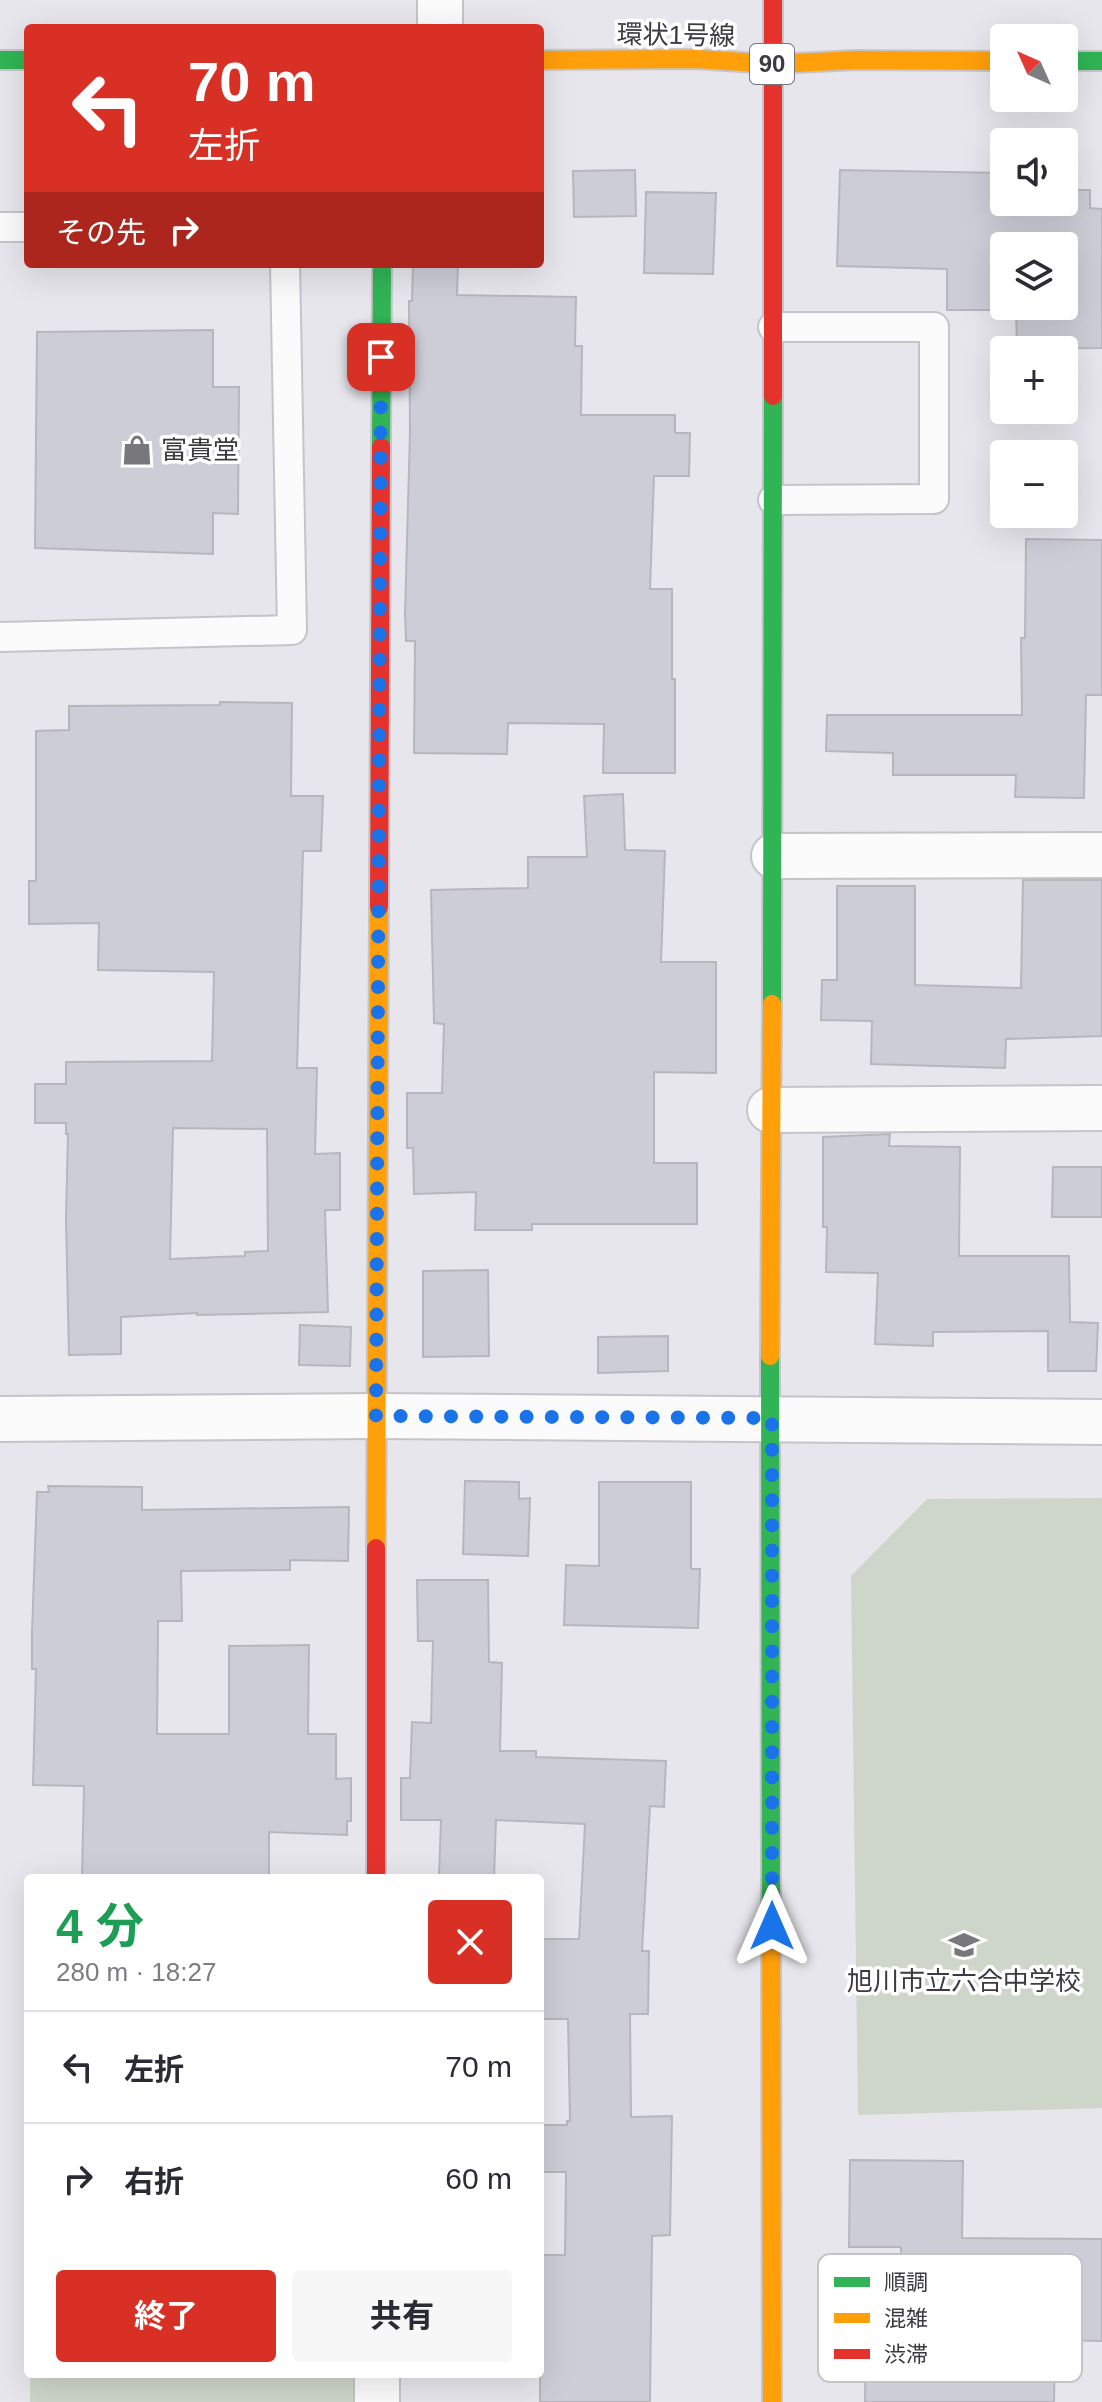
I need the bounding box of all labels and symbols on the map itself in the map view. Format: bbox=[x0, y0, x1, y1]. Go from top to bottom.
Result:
street label: 環状1号線 bbox=[617, 19, 735, 51]
north arrow bbox=[990, 24, 1078, 112]
road number: 90 bbox=[750, 44, 794, 84]
pin bbox=[347, 323, 415, 391]
shop icon: 富貴堂 bbox=[120, 433, 154, 467]
place label: 富貴堂 bbox=[161, 435, 239, 465]
position arrow bbox=[730, 1884, 814, 1968]
school or university icon: 旭川市立六合中学校 bbox=[947, 1928, 981, 1962]
place label: 旭川市立六合中学校 bbox=[847, 1966, 1081, 1996]
legend bbox=[818, 2254, 1082, 2382]
text: 順調 bbox=[884, 2270, 928, 2295]
text: 混雑 bbox=[884, 2306, 928, 2331]
text: 渋滞 bbox=[884, 2342, 928, 2367]

